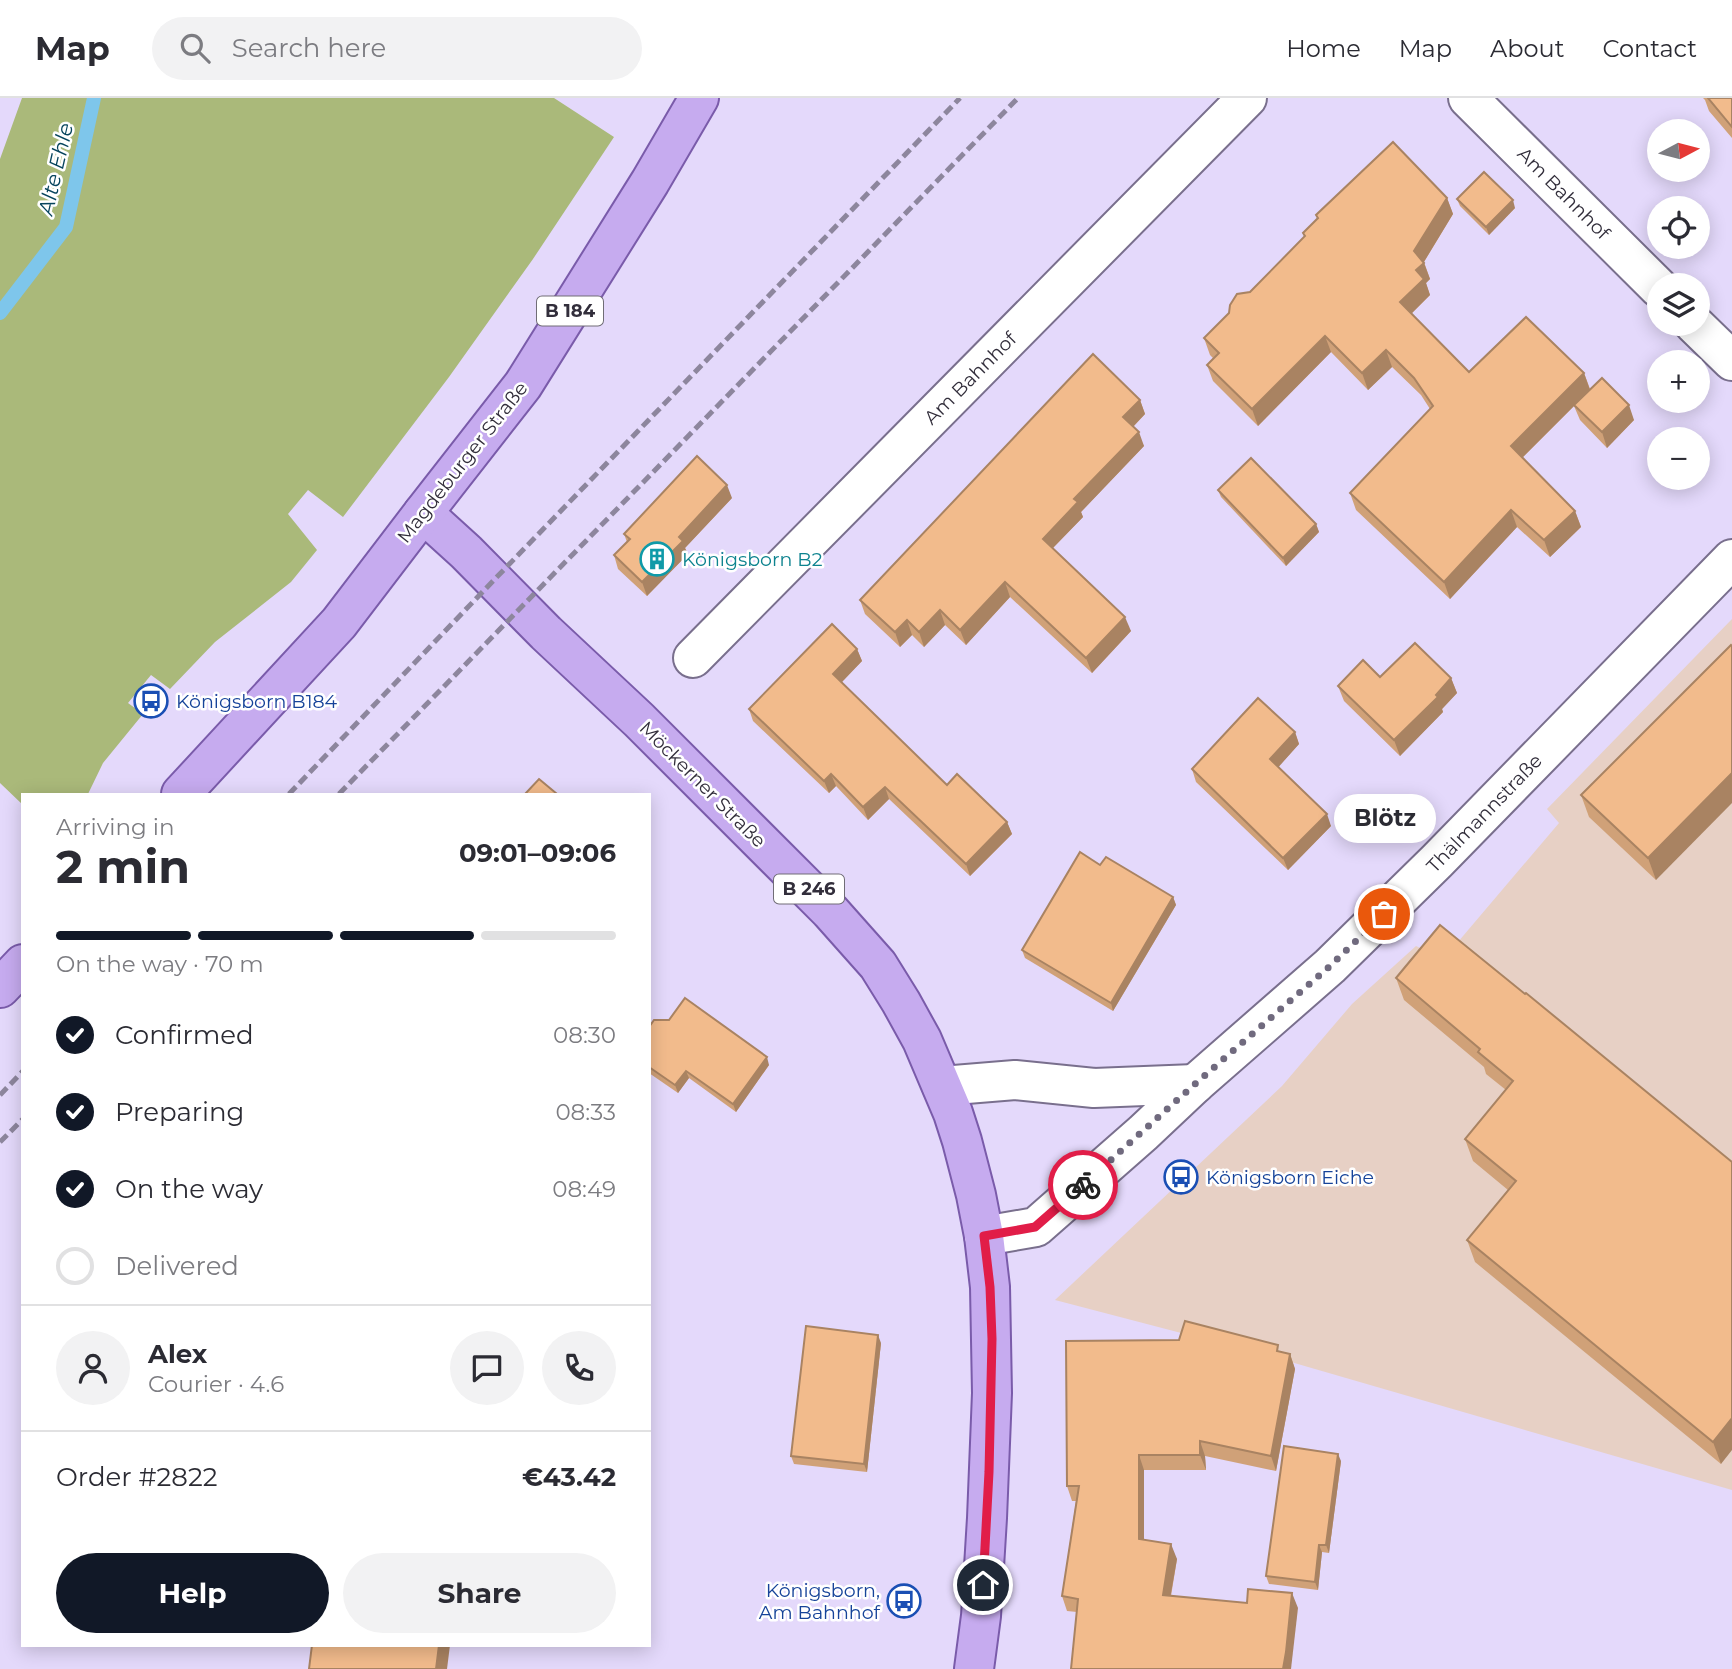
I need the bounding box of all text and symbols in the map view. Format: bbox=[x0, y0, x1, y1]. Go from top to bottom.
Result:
search box bbox=[152, 17, 642, 80]
text: Map bbox=[35, 28, 110, 68]
icon: search bbox=[176, 29, 214, 67]
text: Search here bbox=[232, 32, 386, 64]
text: Home bbox=[1286, 34, 1361, 63]
text: Map bbox=[1399, 34, 1452, 63]
text: About bbox=[1490, 34, 1564, 63]
text: Contact bbox=[1602, 34, 1697, 63]
north arrow bbox=[1647, 119, 1710, 182]
map controls bbox=[1647, 119, 1710, 490]
water label: Alte Ehle bbox=[32, 120, 78, 219]
street label: Am Bahnhof bbox=[1513, 142, 1616, 245]
button: locate bbox=[1647, 196, 1710, 259]
button: layers bbox=[1647, 273, 1710, 336]
road number: B 184 bbox=[537, 296, 603, 326]
street label: Am Bahnhof bbox=[919, 326, 1022, 429]
button: + bbox=[1647, 350, 1710, 413]
street label: Magdeburger Straße bbox=[392, 377, 533, 548]
button: − bbox=[1647, 427, 1710, 490]
building icon: Königsborn B2 bbox=[638, 540, 676, 578]
place label: Königsborn B2 bbox=[682, 548, 823, 571]
bus stop icon: Königsborn B184 bbox=[132, 682, 170, 720]
place label: Königsborn B184 bbox=[176, 690, 338, 713]
street label: Möckerner Straße bbox=[635, 716, 771, 852]
street label: Thälmannstraße bbox=[1422, 749, 1547, 878]
callout: Blötz bbox=[1333, 795, 1435, 844]
text: Blötz bbox=[1354, 804, 1416, 832]
text: Arriving in bbox=[56, 813, 175, 841]
text: 09:01–09:06 bbox=[459, 837, 616, 869]
text: 2 min bbox=[56, 838, 190, 895]
road number: B 246 bbox=[774, 874, 844, 904]
pin bbox=[1354, 884, 1414, 944]
icon: bag bbox=[1365, 895, 1403, 933]
text: On the way · 70 m bbox=[56, 950, 264, 978]
icon: check bbox=[56, 1016, 94, 1054]
text: Confirmed bbox=[115, 1019, 254, 1051]
text: 08:30 bbox=[553, 1021, 616, 1049]
icon: check bbox=[56, 1093, 94, 1131]
text: Preparing bbox=[115, 1096, 244, 1128]
text: 08:33 bbox=[555, 1098, 616, 1126]
courier bbox=[1048, 1150, 1118, 1220]
bus stop icon: Königsborn Eiche bbox=[1162, 1158, 1200, 1196]
icon: bike bbox=[1064, 1166, 1102, 1204]
place label: Königsborn Eiche bbox=[1206, 1166, 1374, 1189]
icon: check bbox=[56, 1170, 94, 1208]
text: On the way bbox=[115, 1173, 263, 1205]
text: 08:49 bbox=[552, 1175, 616, 1203]
text: Delivered bbox=[115, 1250, 239, 1282]
button: person bbox=[56, 1331, 130, 1405]
button: chat bbox=[450, 1331, 524, 1405]
button: phone bbox=[542, 1331, 616, 1405]
text: Alex bbox=[148, 1338, 207, 1370]
text: Courier · 4.6 bbox=[148, 1370, 284, 1398]
text: Order #2822 bbox=[56, 1461, 217, 1493]
text: €43.42 bbox=[522, 1461, 616, 1493]
button: Help bbox=[56, 1553, 329, 1633]
button: Share bbox=[343, 1553, 616, 1633]
pin bbox=[953, 1555, 1013, 1615]
icon: home bbox=[964, 1566, 1002, 1604]
place label: Königsborn, Am Bahnhof bbox=[759, 1579, 882, 1624]
bus stop icon: Königsborn, Am Bahnhof bbox=[885, 1582, 923, 1620]

